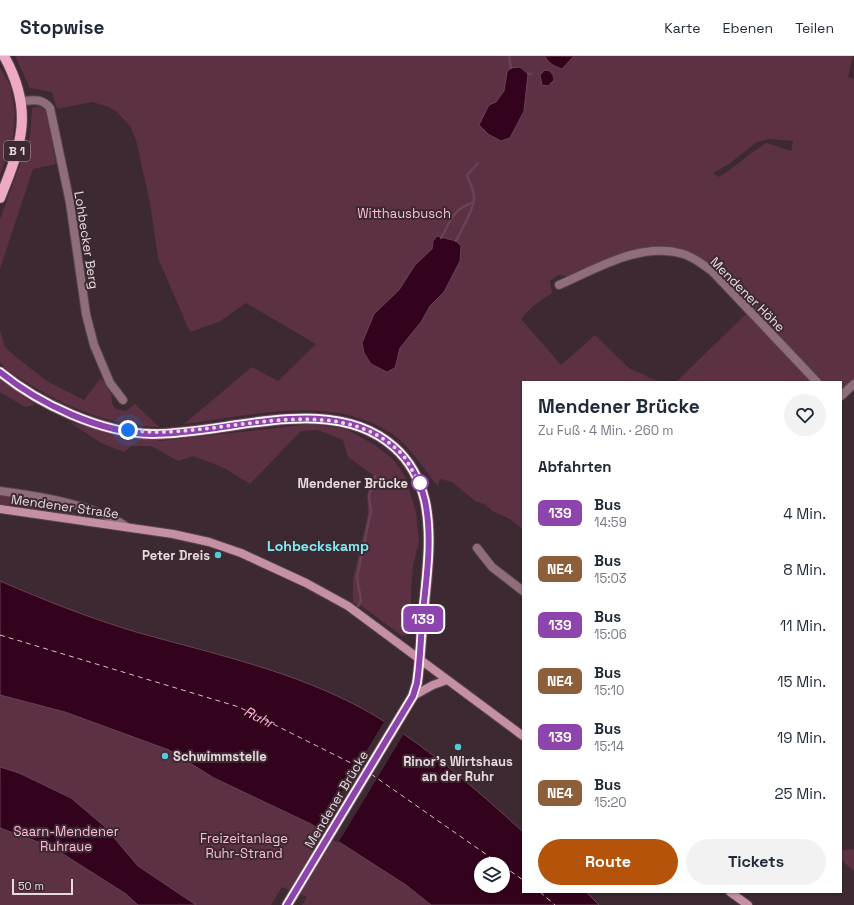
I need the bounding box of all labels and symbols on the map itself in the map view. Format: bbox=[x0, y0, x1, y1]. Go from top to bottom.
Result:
road number: B 1 bbox=[4, 141, 30, 161]
street label: Lohbecker Berg bbox=[70, 190, 103, 290]
park label: Witthausbusch bbox=[357, 205, 451, 222]
street label: Mendener Höhe bbox=[707, 253, 789, 335]
your location bbox=[118, 420, 138, 440]
marker: Mendener Brücke bbox=[411, 474, 429, 492]
place label: Mendener Brücke bbox=[297, 475, 408, 492]
street label: Mendener Straße bbox=[10, 491, 120, 522]
district label: Lohbeckskamp bbox=[267, 537, 369, 555]
place label: Peter Dreis bbox=[142, 547, 210, 564]
marker: Peter Dreis bbox=[213, 550, 223, 560]
line badge: 139 bbox=[400, 606, 446, 632]
water label: Ruhr bbox=[241, 702, 279, 733]
marker: Rinor's Wirtshaus an der Ruhr bbox=[453, 742, 463, 752]
place label: Schwimmstelle bbox=[173, 748, 267, 765]
street label: Mendener Brücke bbox=[301, 748, 372, 851]
marker: Schwimmstelle bbox=[160, 751, 170, 761]
place label: Rinor's Wirtshaus an der Ruhr bbox=[403, 753, 513, 785]
park label: Saarn-Mendener Ruhraue bbox=[13, 823, 119, 855]
park label: Freizeitanlage Ruhr-Strand bbox=[200, 830, 288, 862]
scale bar bbox=[12, 877, 73, 896]

